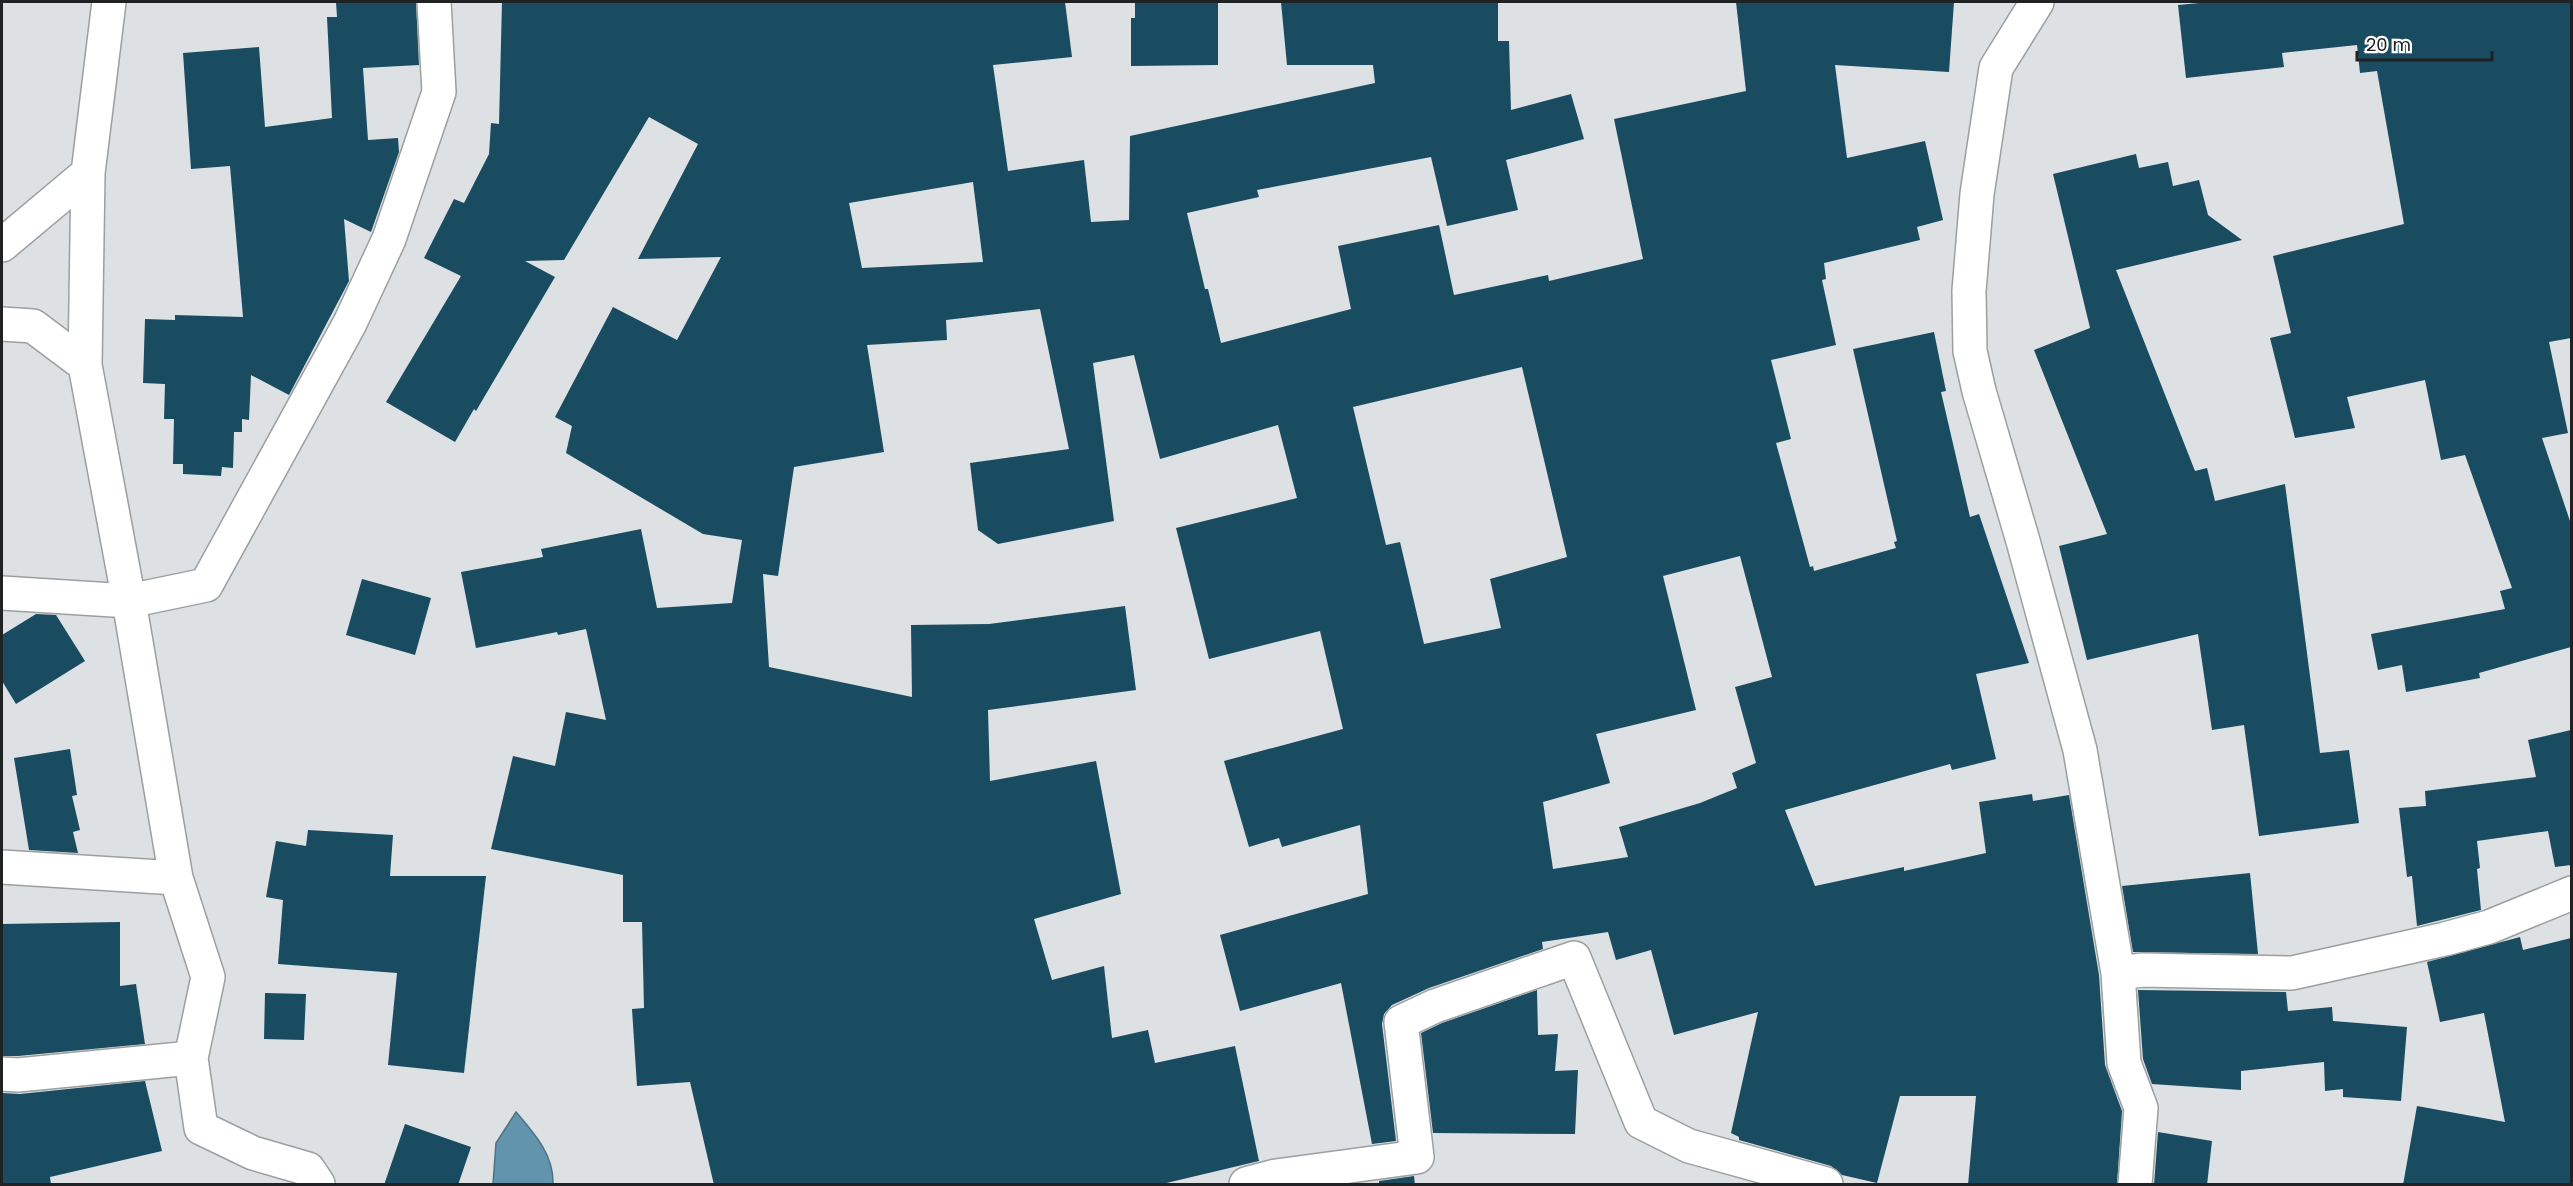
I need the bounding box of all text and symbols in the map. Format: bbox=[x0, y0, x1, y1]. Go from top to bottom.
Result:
scale bar bbox=[2357, 24, 2492, 62]
text: 20 m bbox=[2366, 32, 2411, 57]

